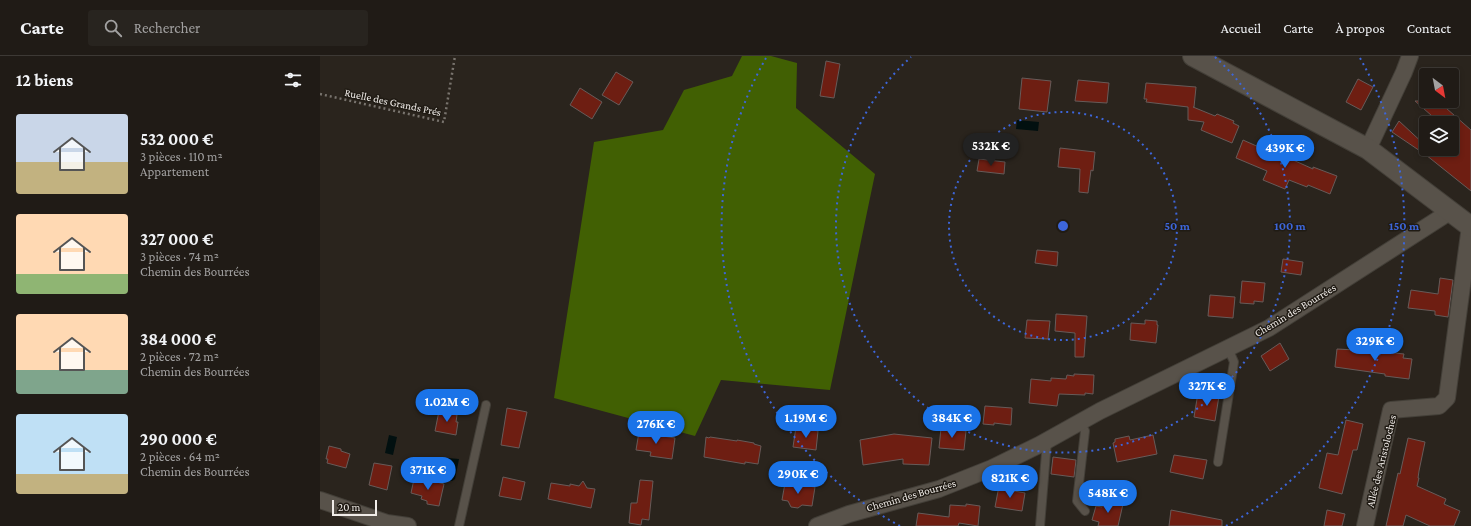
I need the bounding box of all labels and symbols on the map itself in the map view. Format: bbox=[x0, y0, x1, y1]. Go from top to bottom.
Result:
north arrow bbox=[1419, 68, 1459, 108]
street label: Ruelle des Grands Prés bbox=[344, 86, 442, 118]
pin: 532K € bbox=[958, 133, 1024, 167]
pin: 439K € bbox=[1252, 135, 1318, 169]
centre of rings bbox=[1056, 219, 1070, 233]
text: 50 m bbox=[1164, 219, 1191, 233]
text: 100 m bbox=[1274, 219, 1307, 233]
text: 150 m bbox=[1389, 219, 1420, 233]
street label: Chemin des Bourrées bbox=[1252, 281, 1338, 339]
pin: 329K € bbox=[1342, 328, 1408, 362]
pin: 327K € bbox=[1174, 373, 1240, 407]
pin: 1.02M € bbox=[410, 389, 484, 423]
pin: 1.19M € bbox=[769, 405, 843, 439]
pin: 384K € bbox=[919, 405, 985, 439]
pin: 276K € bbox=[623, 411, 689, 445]
street label: Allée des Aristoloches bbox=[1364, 413, 1398, 509]
pin: 371K € bbox=[395, 457, 461, 491]
pin: 290K € bbox=[765, 461, 831, 495]
pin: 821K € bbox=[977, 465, 1043, 499]
street label: Chemin des Bourrées bbox=[865, 476, 957, 514]
pin: 548K € bbox=[1075, 480, 1141, 514]
scale bar bbox=[332, 498, 377, 517]

